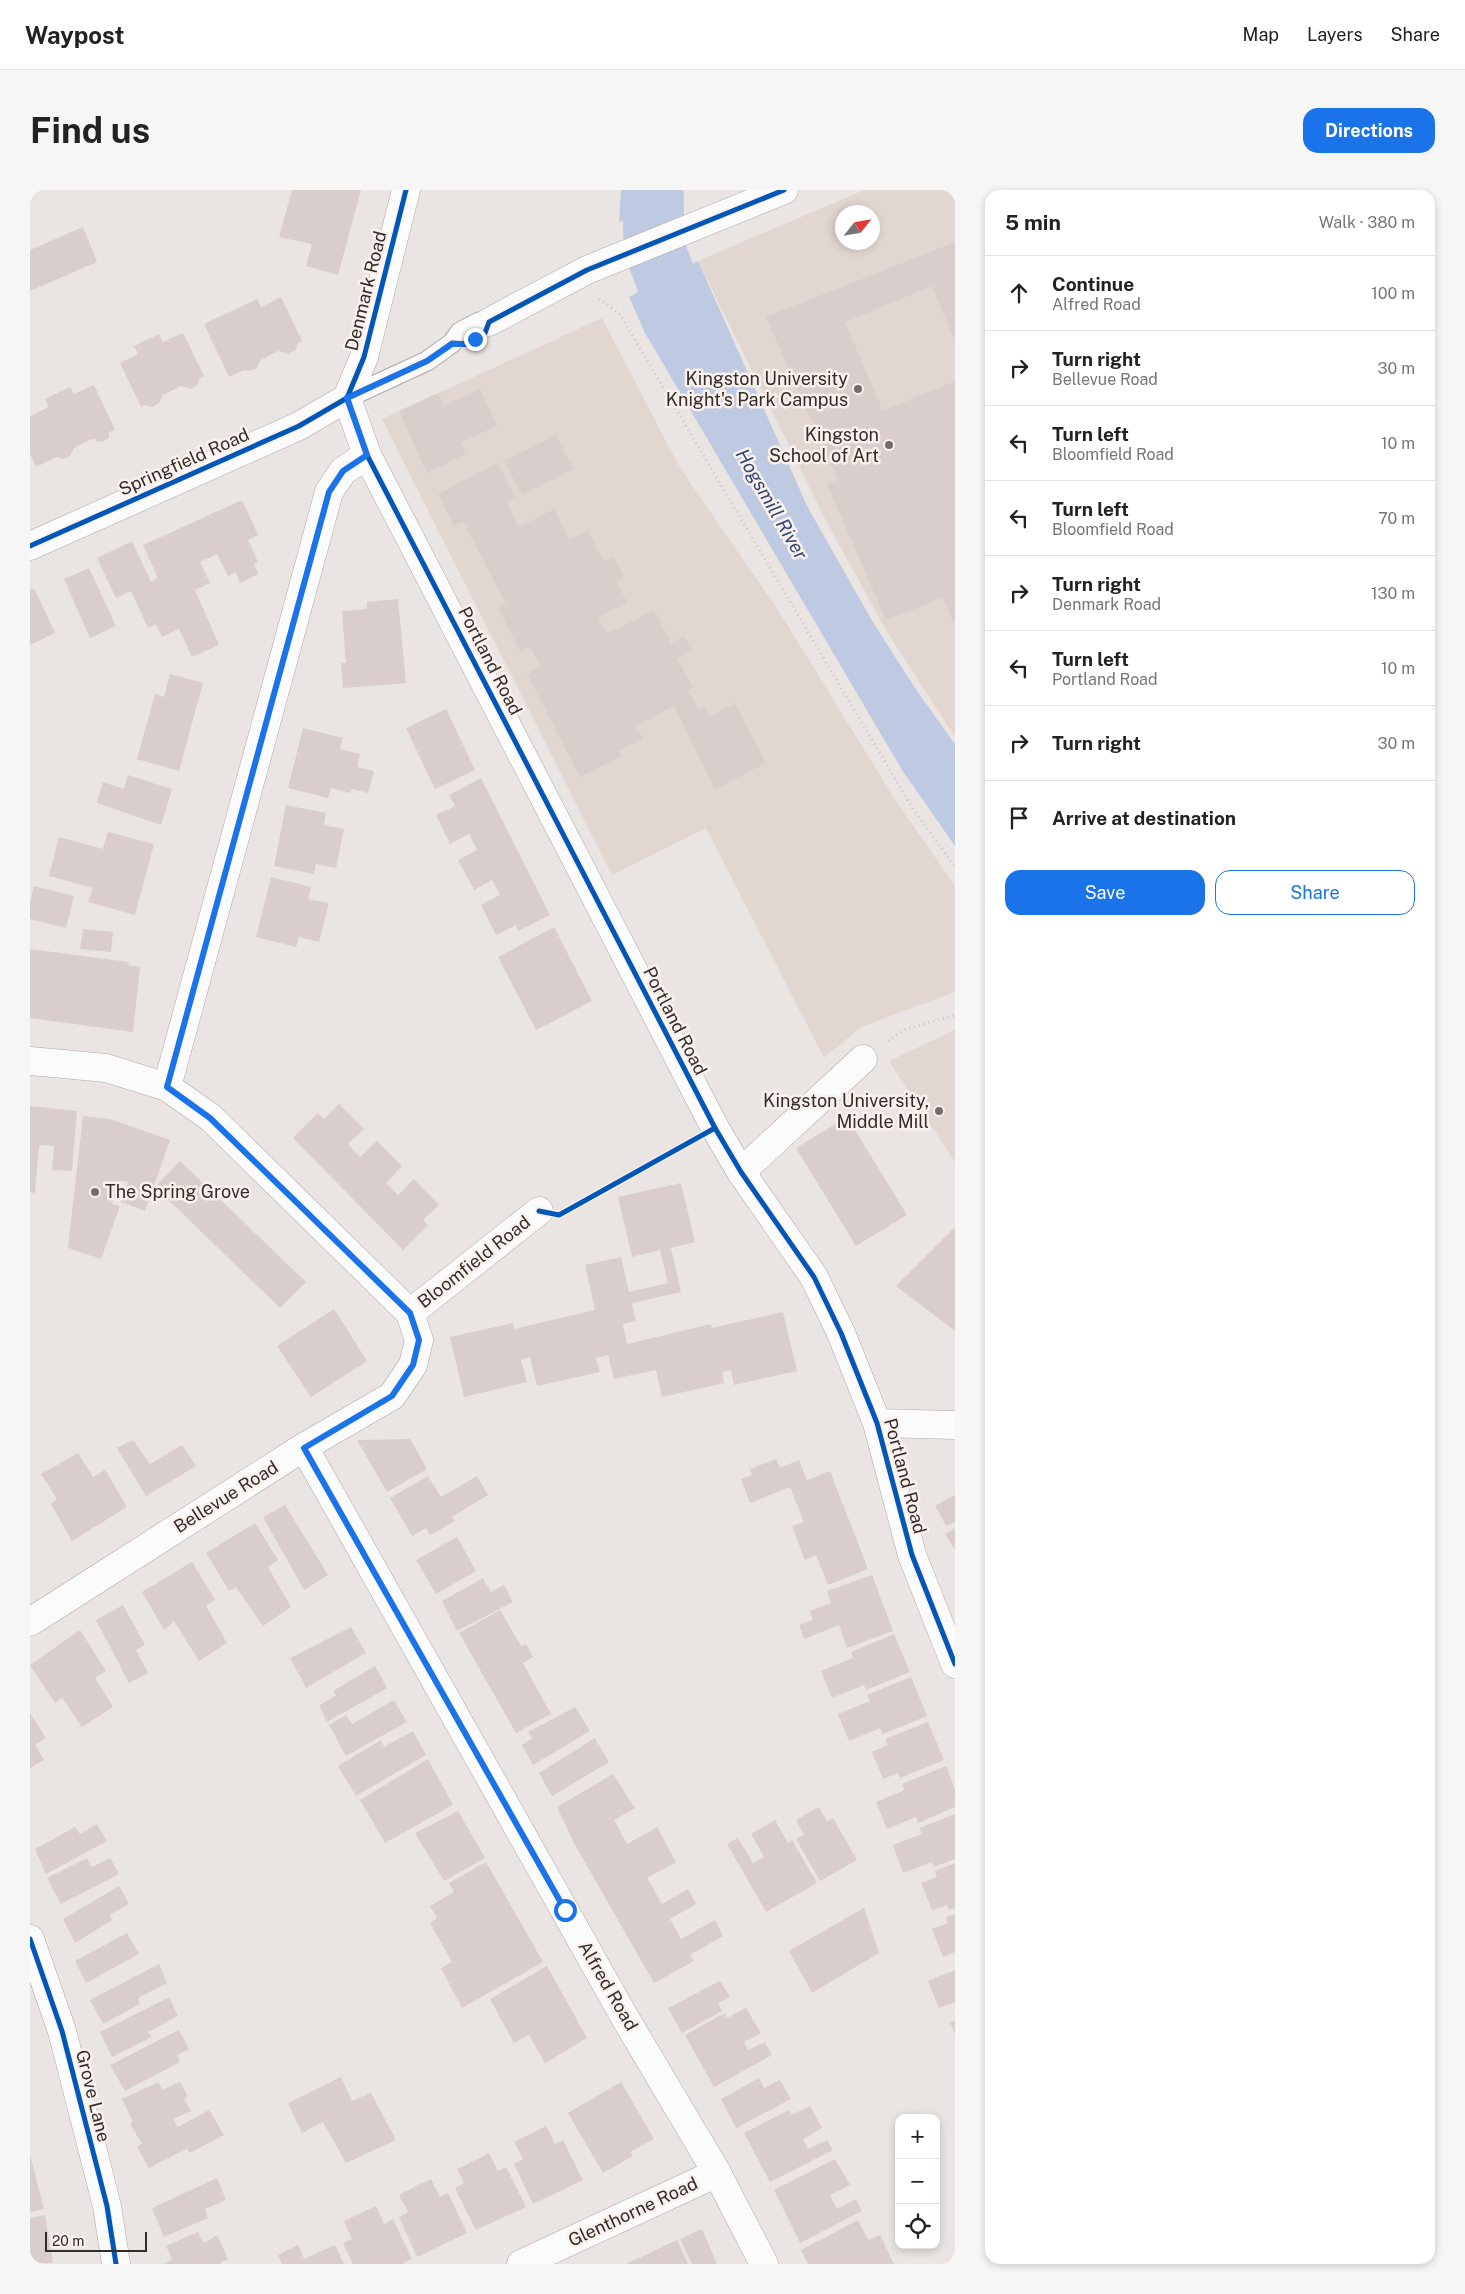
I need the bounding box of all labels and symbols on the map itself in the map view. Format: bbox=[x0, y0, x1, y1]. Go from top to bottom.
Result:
north arrow bbox=[835, 205, 880, 250]
street label: Denmark Road bbox=[340, 229, 391, 353]
route end bbox=[464, 328, 487, 351]
place label: Kingston University Knight's Park Campus bbox=[666, 368, 848, 410]
marker: Kingston University Knight's Park Campus bbox=[852, 383, 864, 395]
street label: Springfield Road bbox=[115, 423, 252, 500]
place label: Kingston School of Art bbox=[769, 424, 879, 466]
marker: Kingston School of Art bbox=[883, 439, 895, 451]
water label: Hogsmill River bbox=[731, 445, 813, 564]
street label: Portland Road bbox=[454, 603, 527, 718]
street label: Portland Road bbox=[639, 963, 712, 1078]
place label: Kingston University, Middle Mill bbox=[763, 1090, 929, 1132]
marker: Kingston University, Middle Mill bbox=[933, 1105, 945, 1117]
place label: The Spring Grove bbox=[105, 1181, 250, 1202]
marker: The Spring Grove bbox=[89, 1186, 101, 1198]
street label: Bloomfield Road bbox=[413, 1211, 534, 1312]
street label: Portland Road bbox=[880, 1416, 931, 1536]
street label: Bellevue Road bbox=[170, 1456, 282, 1537]
route start bbox=[554, 1899, 577, 1922]
street label: Alfred Road bbox=[574, 1937, 642, 2034]
street label: Grove Lane bbox=[72, 2048, 115, 2144]
street label: Glenthorne Road bbox=[565, 2172, 701, 2251]
scale bar bbox=[45, 2229, 148, 2252]

